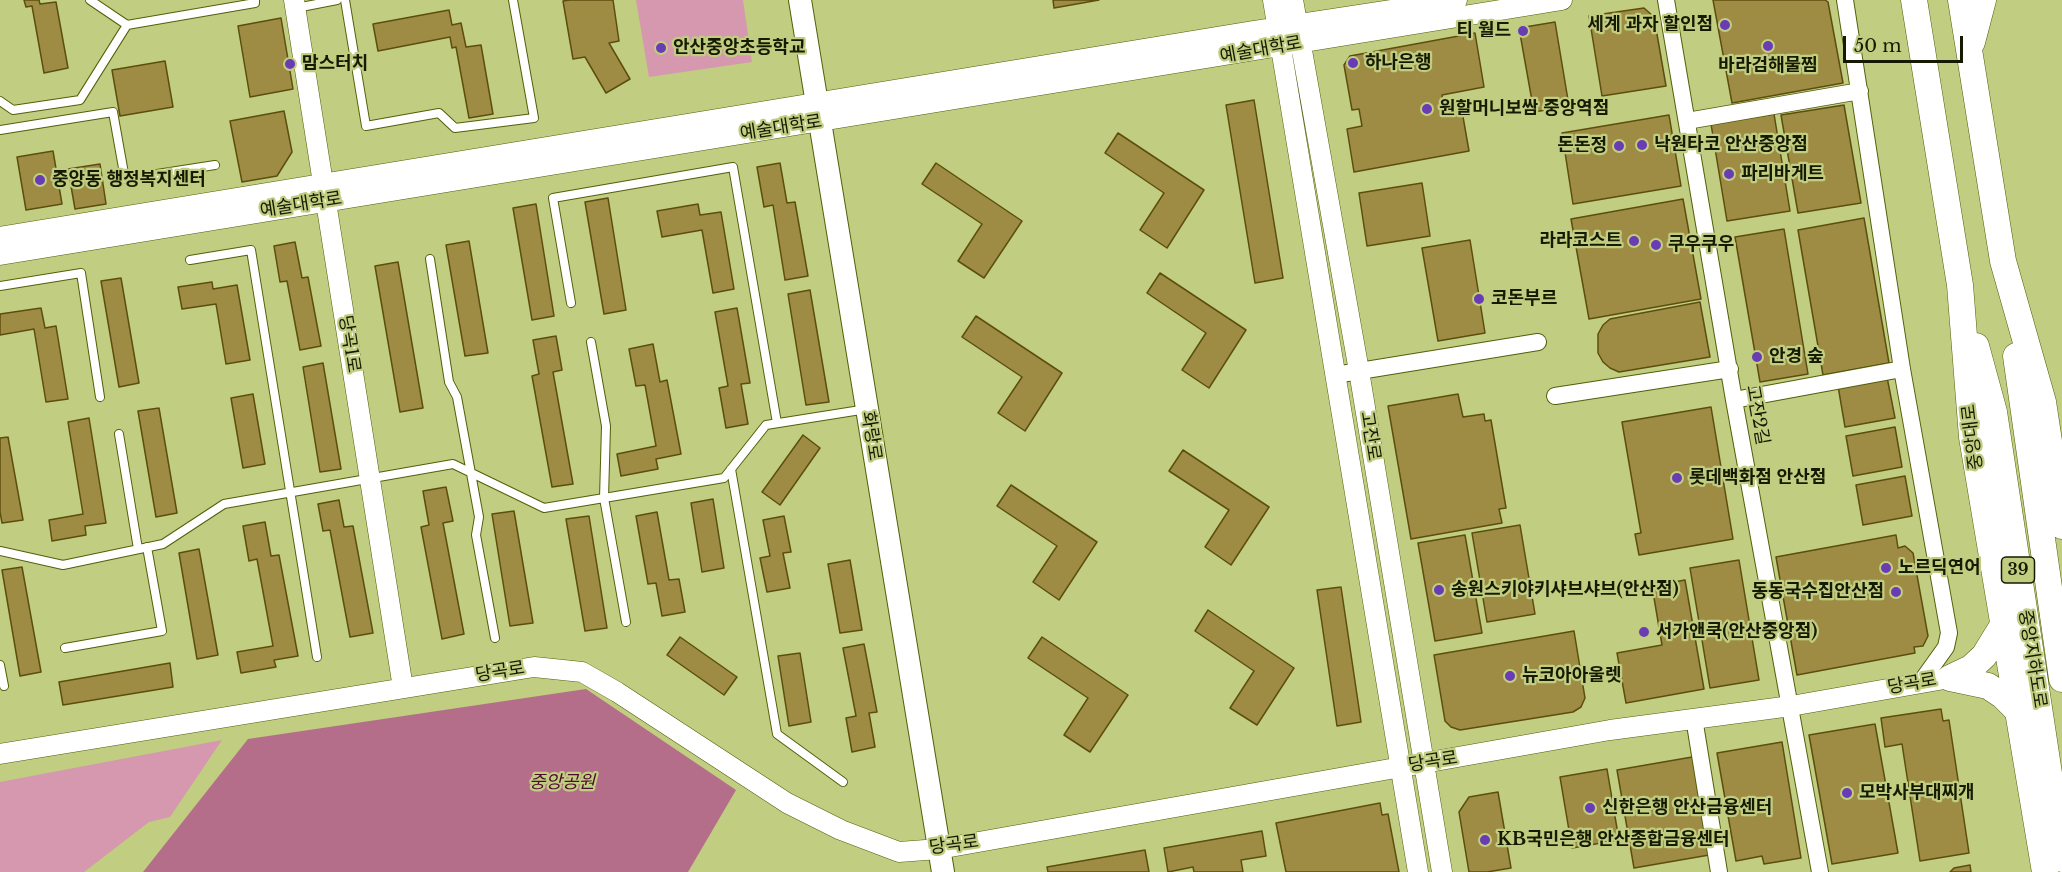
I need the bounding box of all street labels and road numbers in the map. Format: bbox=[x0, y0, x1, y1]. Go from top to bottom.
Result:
street label: 예술대학로 bbox=[1218, 32, 1304, 68]
street label: 예술대학로 bbox=[738, 111, 824, 145]
street label: 예술대학로 bbox=[258, 188, 344, 222]
street label: 당곡1로 bbox=[334, 314, 364, 374]
street label: 고잔2길 bbox=[1741, 383, 1773, 447]
street label: 중앙대로 bbox=[1958, 403, 1988, 471]
street label: 화랑로 bbox=[856, 410, 886, 462]
street label: 고잔로 bbox=[1355, 410, 1385, 462]
road number: 39 bbox=[2002, 557, 2034, 583]
street label: 중앙지하도로 bbox=[2014, 608, 2050, 710]
street label: 당곡로 bbox=[474, 657, 526, 687]
street label: 당곡로 bbox=[1886, 669, 1938, 699]
street label: 당곡로 bbox=[1407, 747, 1459, 777]
street label: 당곡로 bbox=[928, 831, 980, 859]

